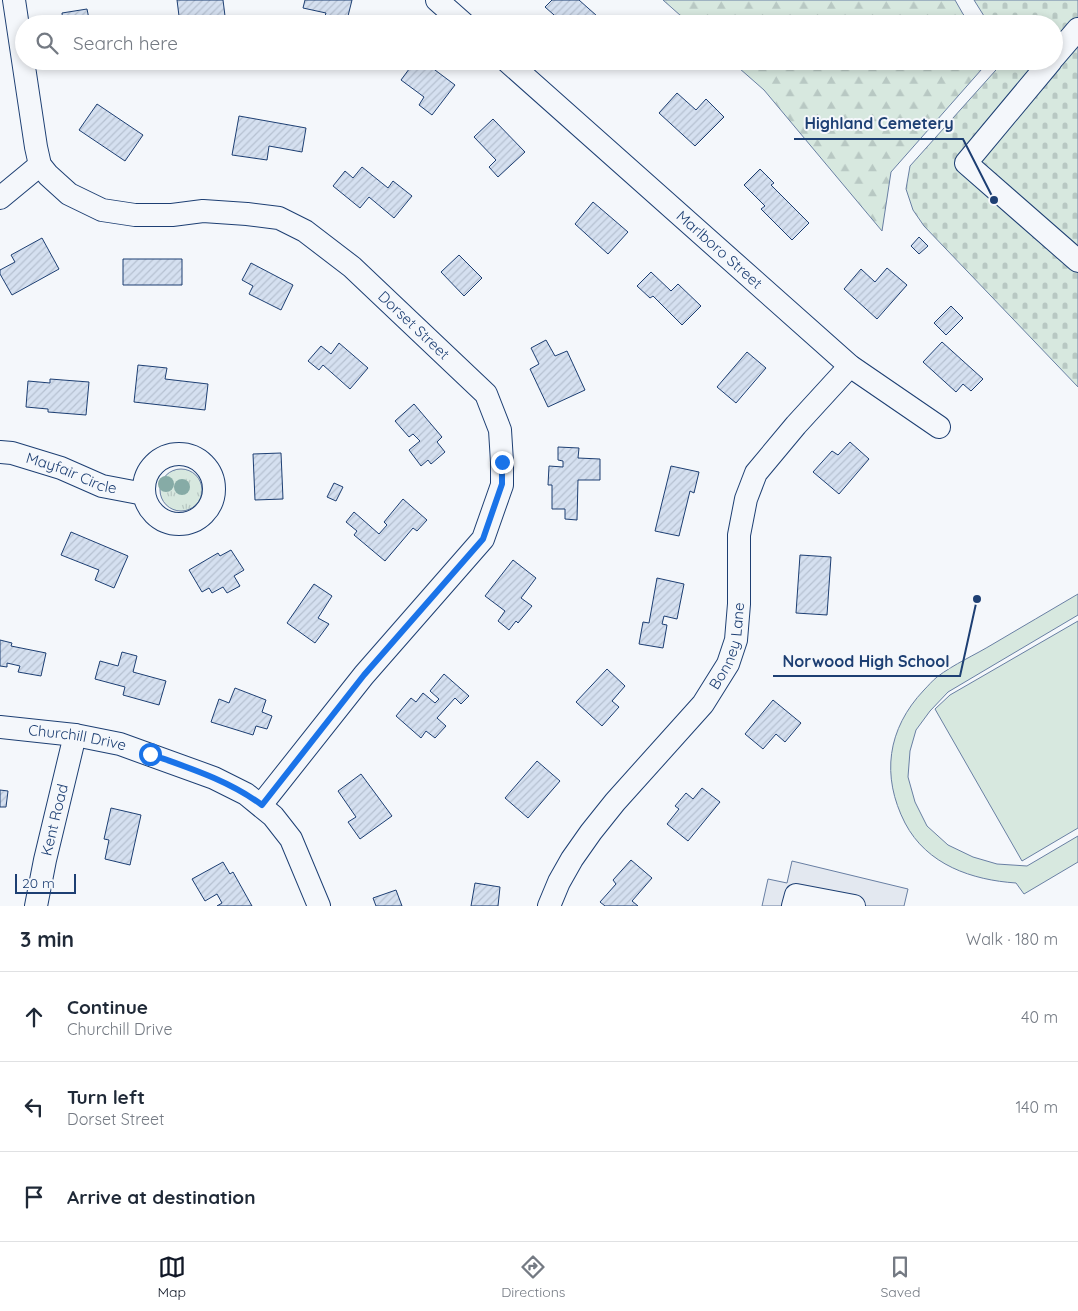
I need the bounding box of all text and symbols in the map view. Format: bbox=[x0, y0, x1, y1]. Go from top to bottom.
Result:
search box bbox=[15, 15, 1063, 70]
icon: search bbox=[33, 29, 61, 57]
text: Search here bbox=[73, 31, 178, 55]
callout: Highland Cemetery bbox=[794, 108, 963, 139]
text: Highland Cemetery bbox=[804, 113, 954, 133]
street label: Marlboro Street bbox=[673, 206, 766, 293]
street label: Dorset Street bbox=[374, 287, 454, 363]
street label: Mayfair Circle bbox=[24, 448, 118, 498]
route end bbox=[491, 451, 514, 474]
street label: Bonney Lane bbox=[704, 602, 748, 693]
callout: Norwood High School bbox=[773, 645, 960, 676]
text: Norwood High School bbox=[782, 651, 950, 671]
street label: Churchill Drive bbox=[27, 720, 129, 755]
route start bbox=[139, 743, 162, 766]
street label: Kent Road bbox=[36, 782, 72, 858]
scale bar bbox=[15, 871, 76, 894]
text: 20 m bbox=[22, 874, 55, 892]
text: 3 min bbox=[20, 926, 74, 952]
text: Walk · 180 m bbox=[966, 929, 1058, 949]
text: Continue bbox=[67, 995, 148, 1019]
icon: ahead bbox=[20, 1003, 48, 1031]
text: 40 m bbox=[1021, 1007, 1058, 1027]
text: Churchill Drive bbox=[67, 1019, 173, 1039]
text: Turn left bbox=[67, 1085, 145, 1109]
icon: left bbox=[20, 1093, 48, 1121]
text: 140 m bbox=[1015, 1097, 1058, 1117]
text: Dorset Street bbox=[67, 1109, 165, 1129]
icon: arrive bbox=[20, 1183, 48, 1211]
text: Arrive at destination bbox=[67, 1185, 256, 1209]
tab: Map bbox=[158, 1253, 186, 1301]
tab: Directions bbox=[501, 1253, 565, 1301]
tab: Saved bbox=[880, 1253, 920, 1301]

